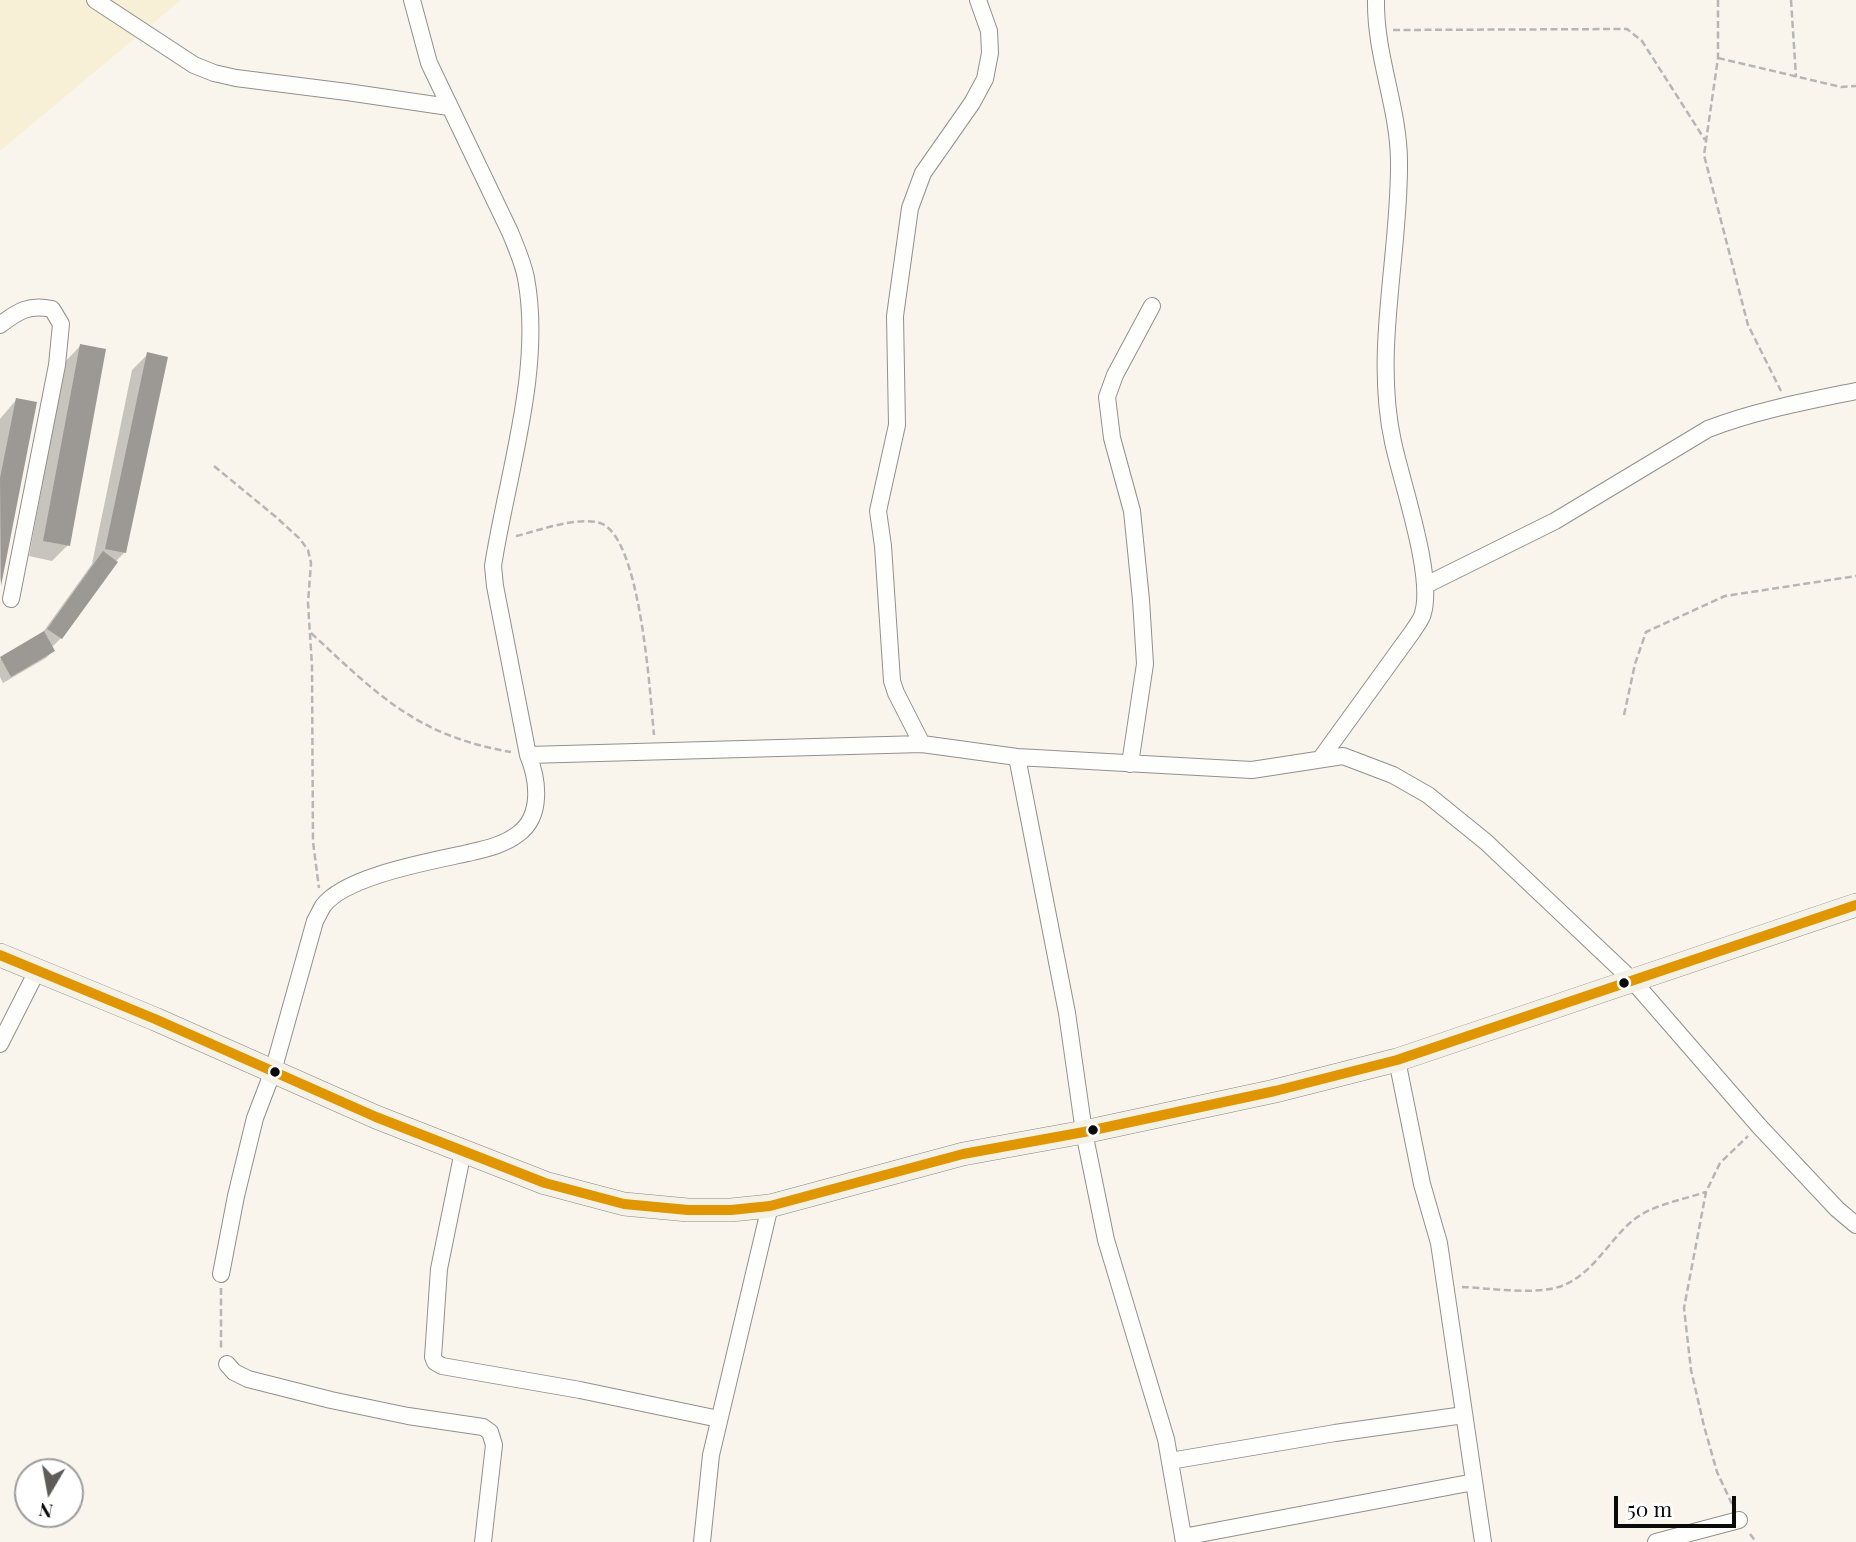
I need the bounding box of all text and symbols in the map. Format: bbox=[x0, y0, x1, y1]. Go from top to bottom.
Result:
unlabelled marker bbox=[1617, 976, 1631, 990]
unlabelled marker bbox=[268, 1065, 282, 1079]
unlabelled marker bbox=[1086, 1123, 1100, 1137]
north arrow bbox=[14, 1458, 84, 1528]
scale bar bbox=[1618, 1482, 1741, 1526]
text: 50 m bbox=[1627, 1494, 1672, 1522]
text: N bbox=[37, 1498, 55, 1526]

